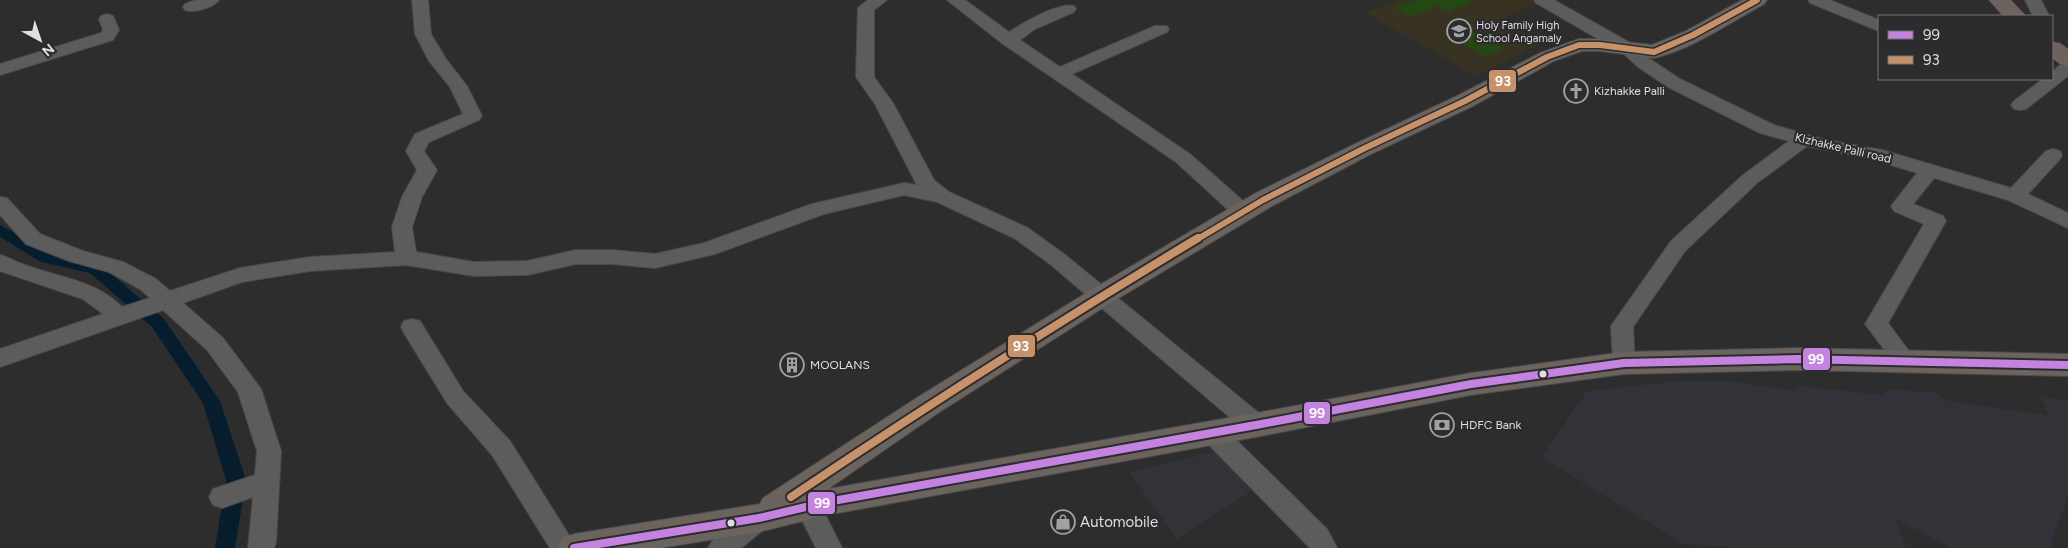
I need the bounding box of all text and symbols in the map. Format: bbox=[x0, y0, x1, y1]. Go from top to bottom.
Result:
north arrow bbox=[15, 15, 65, 65]
legend bbox=[1878, 15, 2053, 80]
school or university icon: Holy Family High School Angamaly bbox=[1446, 18, 1472, 44]
place label: Holy Family High School Angamaly bbox=[1476, 19, 1562, 45]
text: 99 bbox=[1923, 26, 1940, 44]
text: N bbox=[38, 40, 58, 60]
text: 93 bbox=[1923, 51, 1940, 69]
line badge: 93 bbox=[1488, 69, 1517, 93]
text: 93 bbox=[1495, 73, 1511, 90]
church icon: Kizhakke Palli bbox=[1563, 78, 1589, 104]
place label: Kizhakke Palli bbox=[1594, 84, 1665, 98]
street label: KIzhakke Palli road bbox=[1793, 130, 1893, 166]
line badge: 93 bbox=[1007, 334, 1036, 358]
text: 93 bbox=[1013, 338, 1029, 355]
line badge: 99 bbox=[1802, 347, 1831, 371]
text: 99 bbox=[1808, 351, 1824, 368]
building icon: MOOLANS bbox=[779, 352, 805, 378]
place label: MOOLANS bbox=[810, 358, 870, 372]
unlabelled marker bbox=[1538, 369, 1548, 379]
line badge: 99 bbox=[1303, 401, 1331, 425]
text: 99 bbox=[1309, 405, 1325, 422]
bank icon: HDFC Bank bbox=[1429, 412, 1455, 438]
place label: HDFC Bank bbox=[1460, 418, 1522, 432]
line badge: 99 bbox=[807, 491, 836, 515]
text: 99 bbox=[814, 495, 830, 512]
shop icon: Automobile bbox=[1050, 509, 1076, 535]
place label: Automobile bbox=[1080, 513, 1158, 531]
unlabelled marker bbox=[726, 518, 736, 528]

